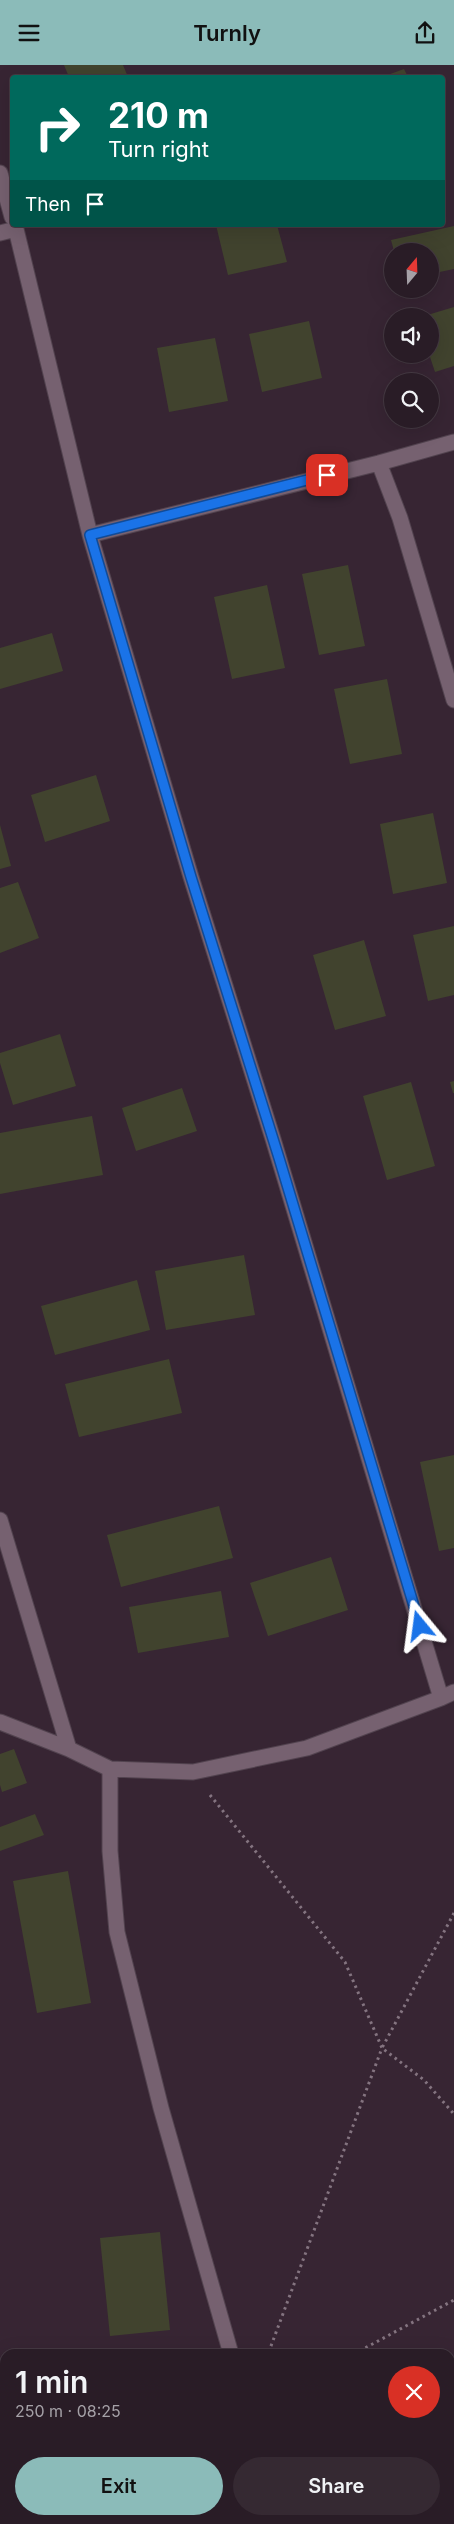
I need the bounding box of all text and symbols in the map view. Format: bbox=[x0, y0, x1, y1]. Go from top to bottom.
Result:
icon: menu bbox=[15, 19, 43, 47]
icon: share bbox=[411, 19, 439, 47]
text: Turnly bbox=[193, 20, 261, 46]
text: 210 m bbox=[108, 94, 209, 136]
icon: right bbox=[25, 95, 90, 160]
text: Turn right bbox=[108, 136, 209, 162]
icon: arrive bbox=[81, 190, 109, 218]
text: Then bbox=[25, 193, 71, 216]
north arrow bbox=[384, 243, 439, 297]
map controls bbox=[384, 243, 439, 428]
button: sound bbox=[384, 308, 439, 363]
button: search bbox=[384, 373, 439, 428]
pin bbox=[306, 454, 348, 496]
icon: arrive bbox=[313, 461, 341, 489]
position arrow bbox=[393, 1599, 445, 1651]
text: 1 min bbox=[15, 2364, 88, 2400]
button: close bbox=[388, 2366, 440, 2418]
text: 250 m · 08:25 bbox=[15, 2401, 121, 2421]
button: Exit bbox=[15, 2457, 223, 2515]
button: Share bbox=[233, 2457, 440, 2515]

